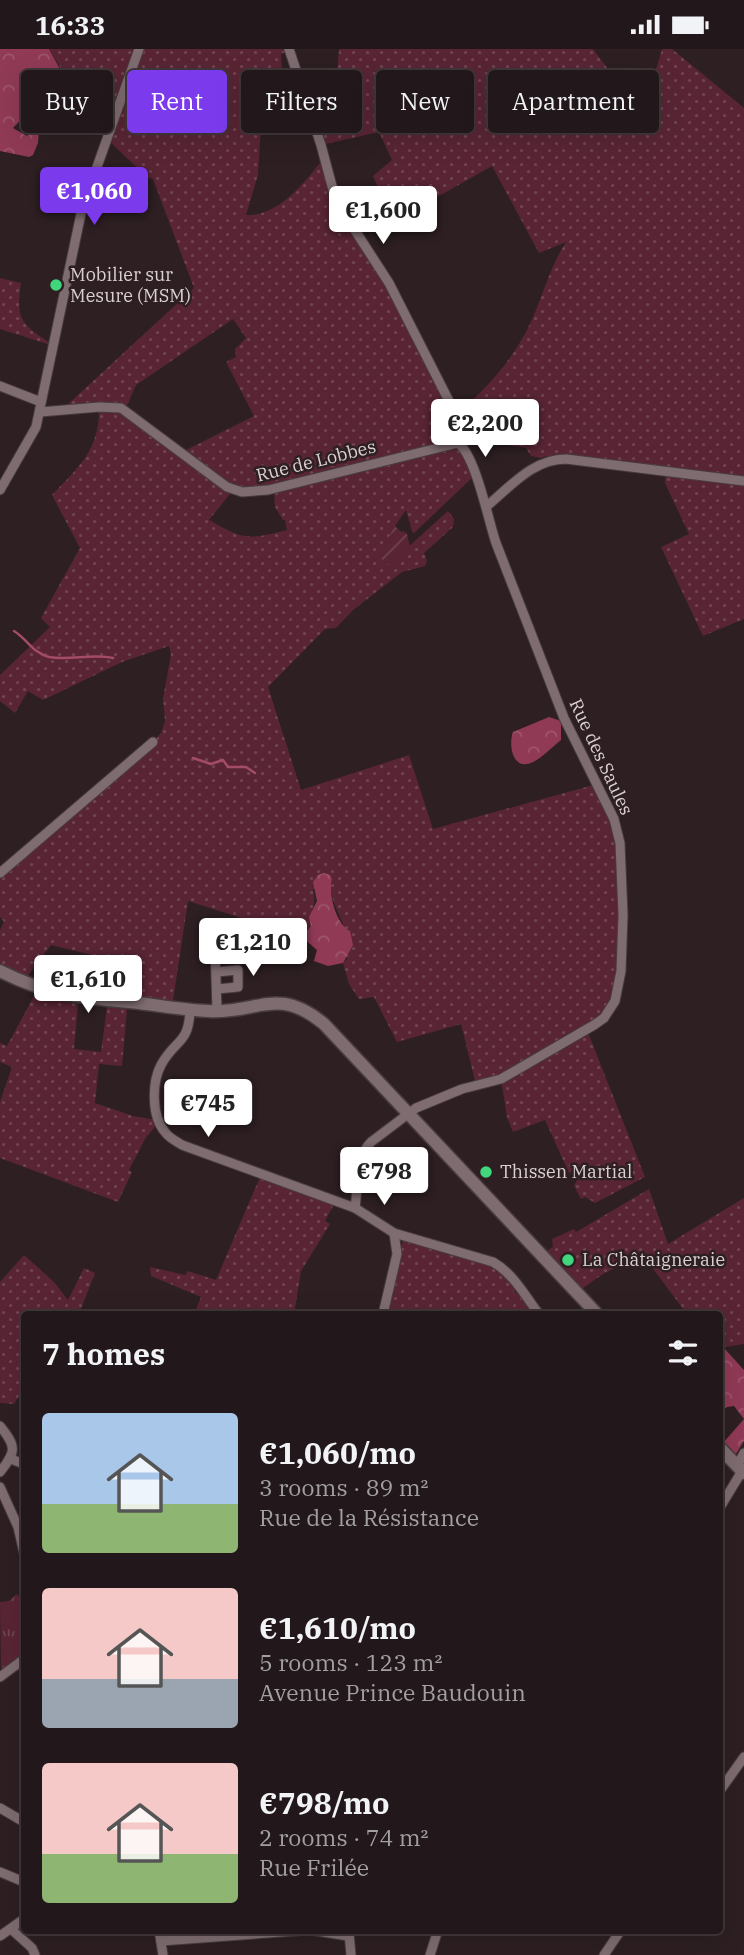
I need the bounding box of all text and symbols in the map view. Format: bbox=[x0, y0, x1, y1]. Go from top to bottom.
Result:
text: 16:33 bbox=[35, 8, 105, 42]
chip: Buy bbox=[21, 70, 113, 133]
chip: Rent bbox=[127, 70, 227, 133]
chip: Filters bbox=[241, 70, 362, 133]
chip: New bbox=[376, 70, 474, 133]
chip: Apartment bbox=[488, 70, 659, 133]
pin: €1,060 bbox=[37, 167, 151, 227]
text: €1,060 bbox=[56, 175, 132, 205]
pin: €1,600 bbox=[326, 187, 440, 246]
text: €1,600 bbox=[345, 194, 421, 224]
place label: Mobilier sur Mesure (MSM) bbox=[70, 263, 191, 307]
marker: Mobilier sur Mesure (MSM) bbox=[48, 277, 64, 293]
pin: €2,200 bbox=[428, 399, 542, 459]
text: €2,200 bbox=[447, 407, 523, 437]
street label: Rue de Lobbes bbox=[254, 435, 378, 487]
street label: Rue des Saules bbox=[564, 695, 638, 819]
pin: €1,210 bbox=[196, 919, 310, 978]
text: €1,210 bbox=[215, 926, 291, 956]
pin: €1,610 bbox=[31, 955, 145, 1015]
text: €1,610 bbox=[50, 963, 126, 993]
pin: €745 bbox=[167, 1079, 249, 1139]
text: €745 bbox=[180, 1087, 236, 1117]
pin: €798 bbox=[343, 1147, 425, 1207]
text: €798 bbox=[356, 1155, 412, 1185]
place label: Thissen Martial bbox=[500, 1160, 632, 1183]
marker: Thissen Martial bbox=[478, 1164, 494, 1180]
place label: La Châtaigneraie bbox=[582, 1248, 725, 1271]
marker: La Châtaigneraie bbox=[560, 1252, 576, 1268]
text: 7 homes bbox=[42, 1334, 165, 1373]
icon: filters bbox=[664, 1334, 702, 1372]
text: €1,060/mo bbox=[259, 1433, 416, 1472]
icon: home bbox=[98, 1441, 182, 1525]
text: 3 rooms · 89 m² bbox=[259, 1472, 429, 1502]
text: Rue de la Résistance bbox=[259, 1502, 479, 1532]
text: €1,610/mo bbox=[259, 1608, 416, 1647]
icon: home bbox=[98, 1616, 182, 1700]
text: 5 rooms · 123 m² bbox=[259, 1647, 442, 1677]
text: Avenue Prince Baudouin bbox=[259, 1677, 526, 1707]
text: €798/mo bbox=[259, 1783, 390, 1822]
icon: home bbox=[98, 1791, 182, 1875]
text: 2 rooms · 74 m² bbox=[259, 1822, 429, 1852]
text: Rue Frilée bbox=[259, 1852, 369, 1882]

